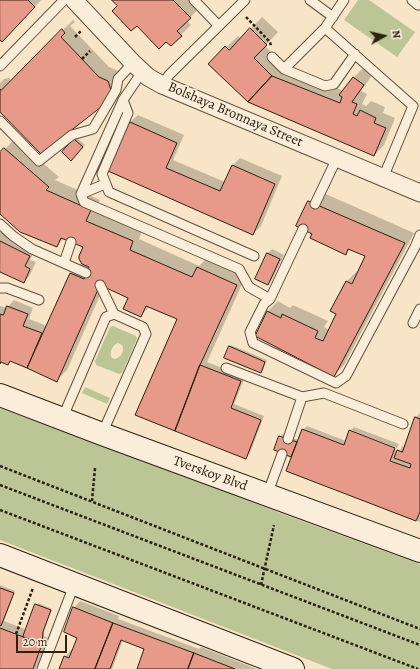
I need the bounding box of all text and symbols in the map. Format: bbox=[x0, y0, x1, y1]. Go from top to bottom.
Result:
north arrow bbox=[364, 16, 404, 56]
text: N bbox=[388, 29, 404, 39]
street label: Bolshaya Bronnaya Street bbox=[165, 79, 305, 151]
street label: Tverskoy Blvd bbox=[171, 453, 249, 495]
scale bar bbox=[18, 627, 69, 653]
text: 20 m bbox=[23, 634, 47, 650]

